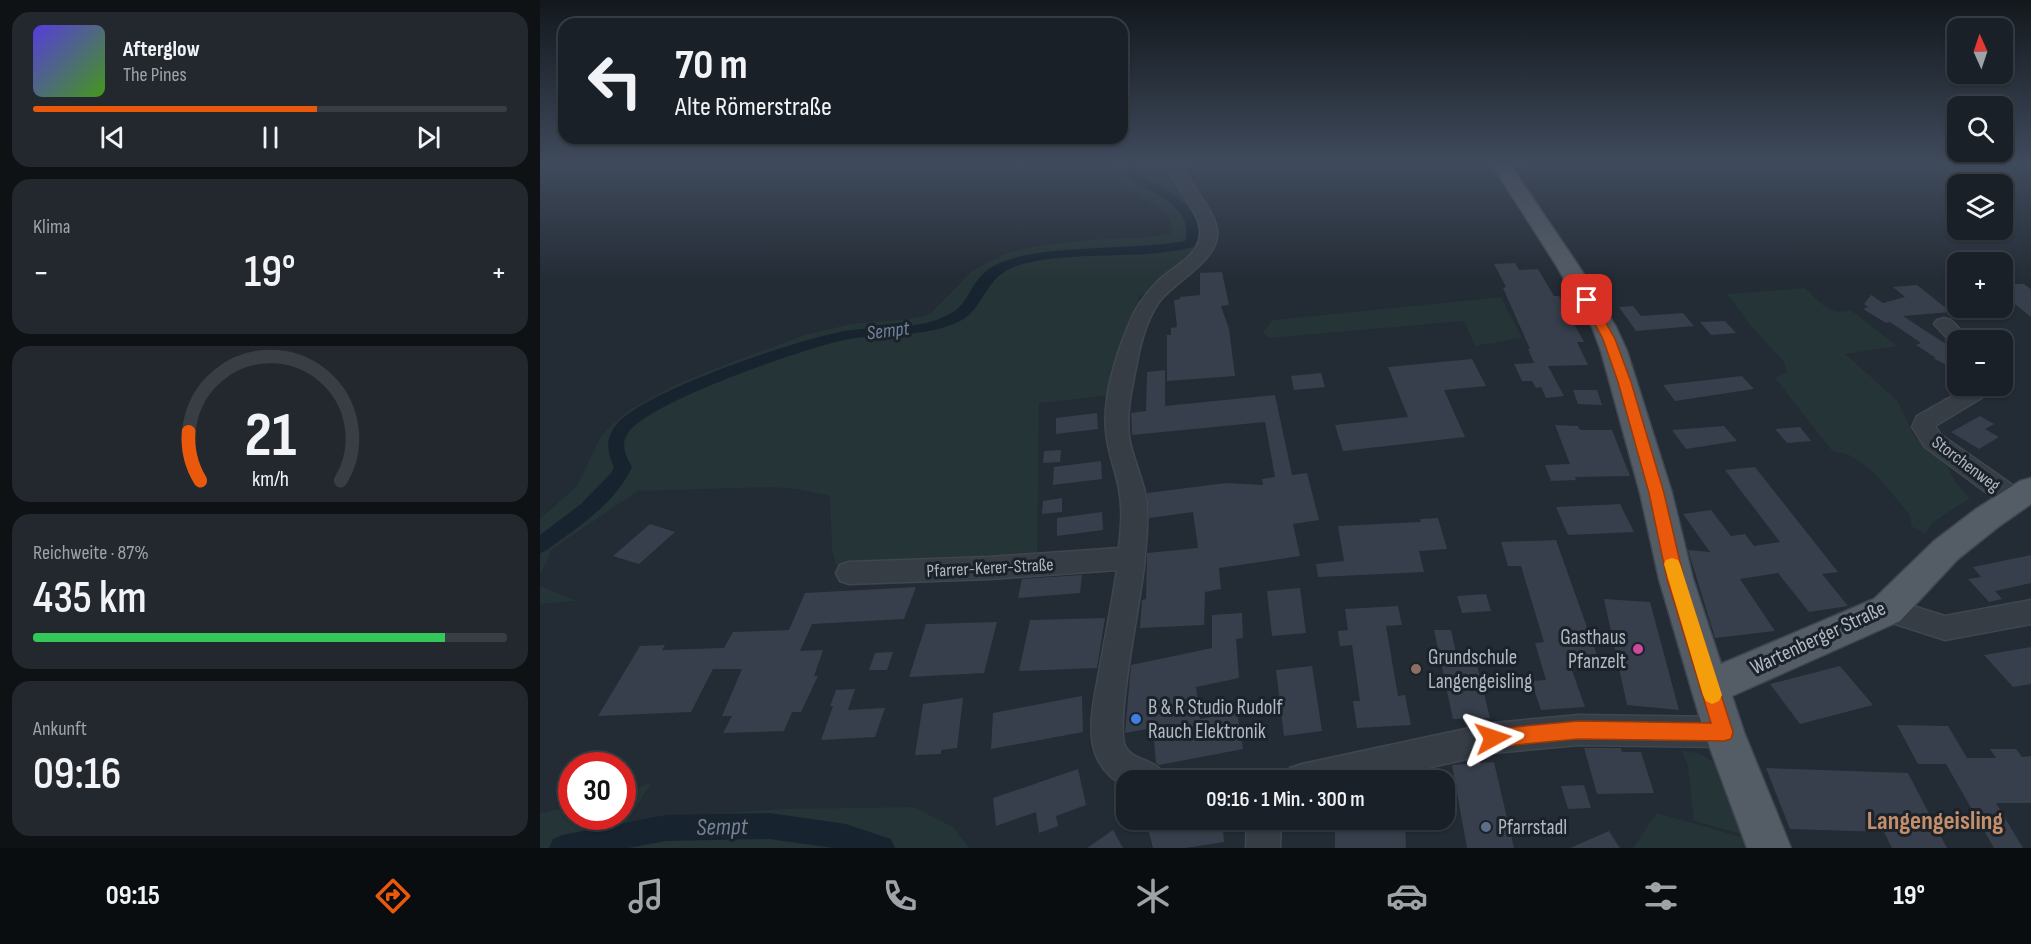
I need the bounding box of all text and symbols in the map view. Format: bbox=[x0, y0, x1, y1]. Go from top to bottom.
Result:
north arrow bbox=[1947, 18, 2013, 84]
map controls bbox=[1947, 18, 2013, 396]
text: Afterglow bbox=[123, 36, 200, 63]
text: 70 m bbox=[675, 40, 748, 91]
icon: left bbox=[576, 42, 654, 120]
text: The Pines bbox=[123, 63, 187, 87]
text: Alte Römerstraße bbox=[675, 91, 832, 123]
button: search bbox=[1947, 96, 2013, 162]
icon: previous bbox=[96, 121, 129, 154]
icon: pause bbox=[254, 121, 287, 154]
icon: next bbox=[412, 121, 445, 154]
button: layers bbox=[1947, 174, 2013, 240]
text: Klima bbox=[33, 215, 71, 239]
text: 19° bbox=[244, 245, 296, 300]
button: + bbox=[1947, 252, 2013, 318]
text: − bbox=[33, 253, 49, 293]
text: + bbox=[491, 253, 507, 293]
pin bbox=[1561, 274, 1612, 325]
icon: arrive bbox=[1570, 283, 1603, 316]
water label: Sempt bbox=[865, 316, 912, 346]
button: − bbox=[1947, 330, 2013, 396]
text: 21 bbox=[244, 399, 296, 474]
street label: Storchenweg bbox=[1928, 432, 2004, 496]
text: km/h bbox=[251, 467, 289, 492]
text: Reichweite · 87% bbox=[33, 541, 149, 565]
street label: Pfarrer-Kerer-Straße bbox=[926, 554, 1054, 582]
text: 435 km bbox=[33, 571, 147, 626]
street label: Wartenberger Straße bbox=[1746, 596, 1890, 680]
place label: Gasthaus Pfanzelt bbox=[1560, 625, 1626, 674]
marker: Gasthaus Pfanzelt bbox=[1631, 642, 1645, 656]
place label: Grundschule Langengeisling bbox=[1428, 645, 1532, 694]
marker: Grundschule Langengeisling bbox=[1409, 662, 1423, 676]
place label: B & R Studio Rudolf Rauch Elektronik bbox=[1148, 695, 1283, 744]
position arrow bbox=[1461, 706, 1525, 770]
marker: B & R Studio Rudolf Rauch Elektronik bbox=[1129, 712, 1143, 726]
text: Ankunft bbox=[33, 717, 87, 741]
text: 09:16 bbox=[33, 747, 121, 802]
speed limit sign: 30 bbox=[558, 752, 636, 830]
text: 09:16 · 1 Min. · 300 m bbox=[1206, 786, 1365, 813]
district label: Langengeisling bbox=[1867, 806, 2003, 837]
water label: Sempt bbox=[696, 812, 749, 842]
place label: Pfarrstadl bbox=[1498, 815, 1567, 840]
marker: Pfarrstadl bbox=[1479, 820, 1493, 834]
icon: directions bbox=[372, 875, 414, 917]
icon: music bbox=[625, 875, 667, 917]
icon: phone bbox=[879, 875, 921, 917]
icon: climate bbox=[1132, 875, 1174, 917]
icon: car bbox=[1386, 875, 1428, 917]
icon: filters bbox=[1640, 875, 1682, 917]
text: 09:15 bbox=[106, 880, 160, 912]
text: 19° bbox=[1893, 880, 1925, 912]

